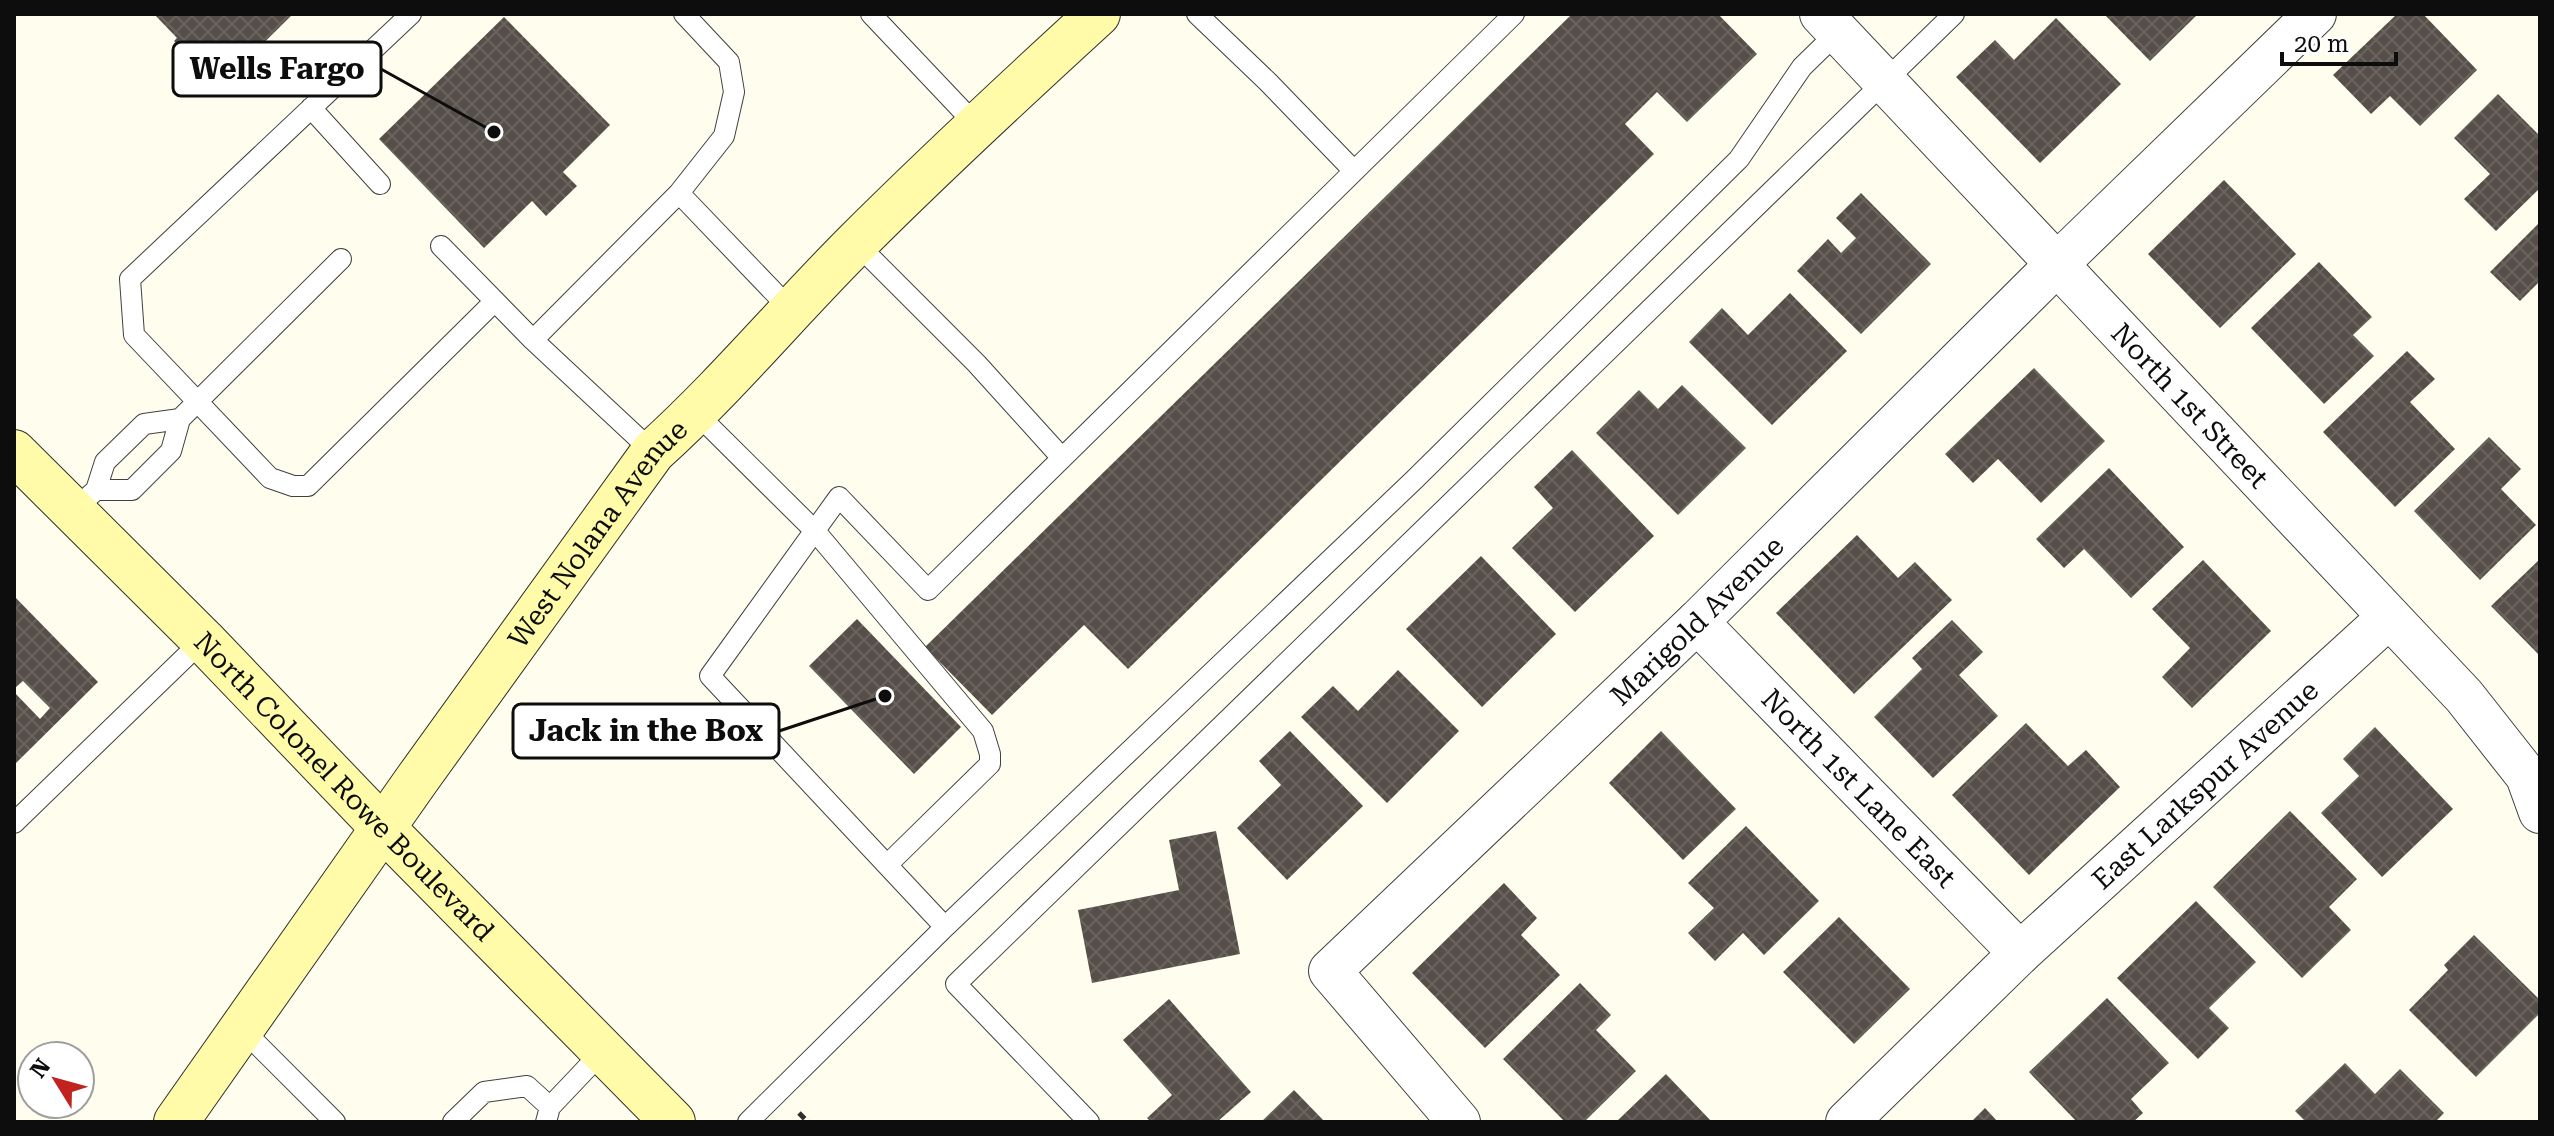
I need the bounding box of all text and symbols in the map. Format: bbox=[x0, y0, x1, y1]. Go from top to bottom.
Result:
scale bar bbox=[2282, 16, 2396, 66]
text: 20 m bbox=[2294, 30, 2349, 58]
callout: Wells Fargo bbox=[173, 42, 381, 96]
text: Wells Fargo bbox=[189, 51, 365, 86]
street label: North 1st Street bbox=[2104, 317, 2275, 495]
street label: West Nolana Avenue bbox=[501, 413, 694, 654]
street label: Marigold Avenue bbox=[1604, 529, 1791, 712]
street label: North Colonel Rowe Boulevard bbox=[187, 625, 501, 948]
street label: East Larkspur Avenue bbox=[2086, 674, 2325, 896]
street label: North 1st Lane East bbox=[1755, 682, 1963, 894]
callout: Jack in the Box bbox=[513, 704, 779, 758]
text: Jack in the Box bbox=[529, 713, 763, 748]
north arrow bbox=[16, 1040, 96, 1120]
text: N bbox=[25, 1054, 56, 1083]

